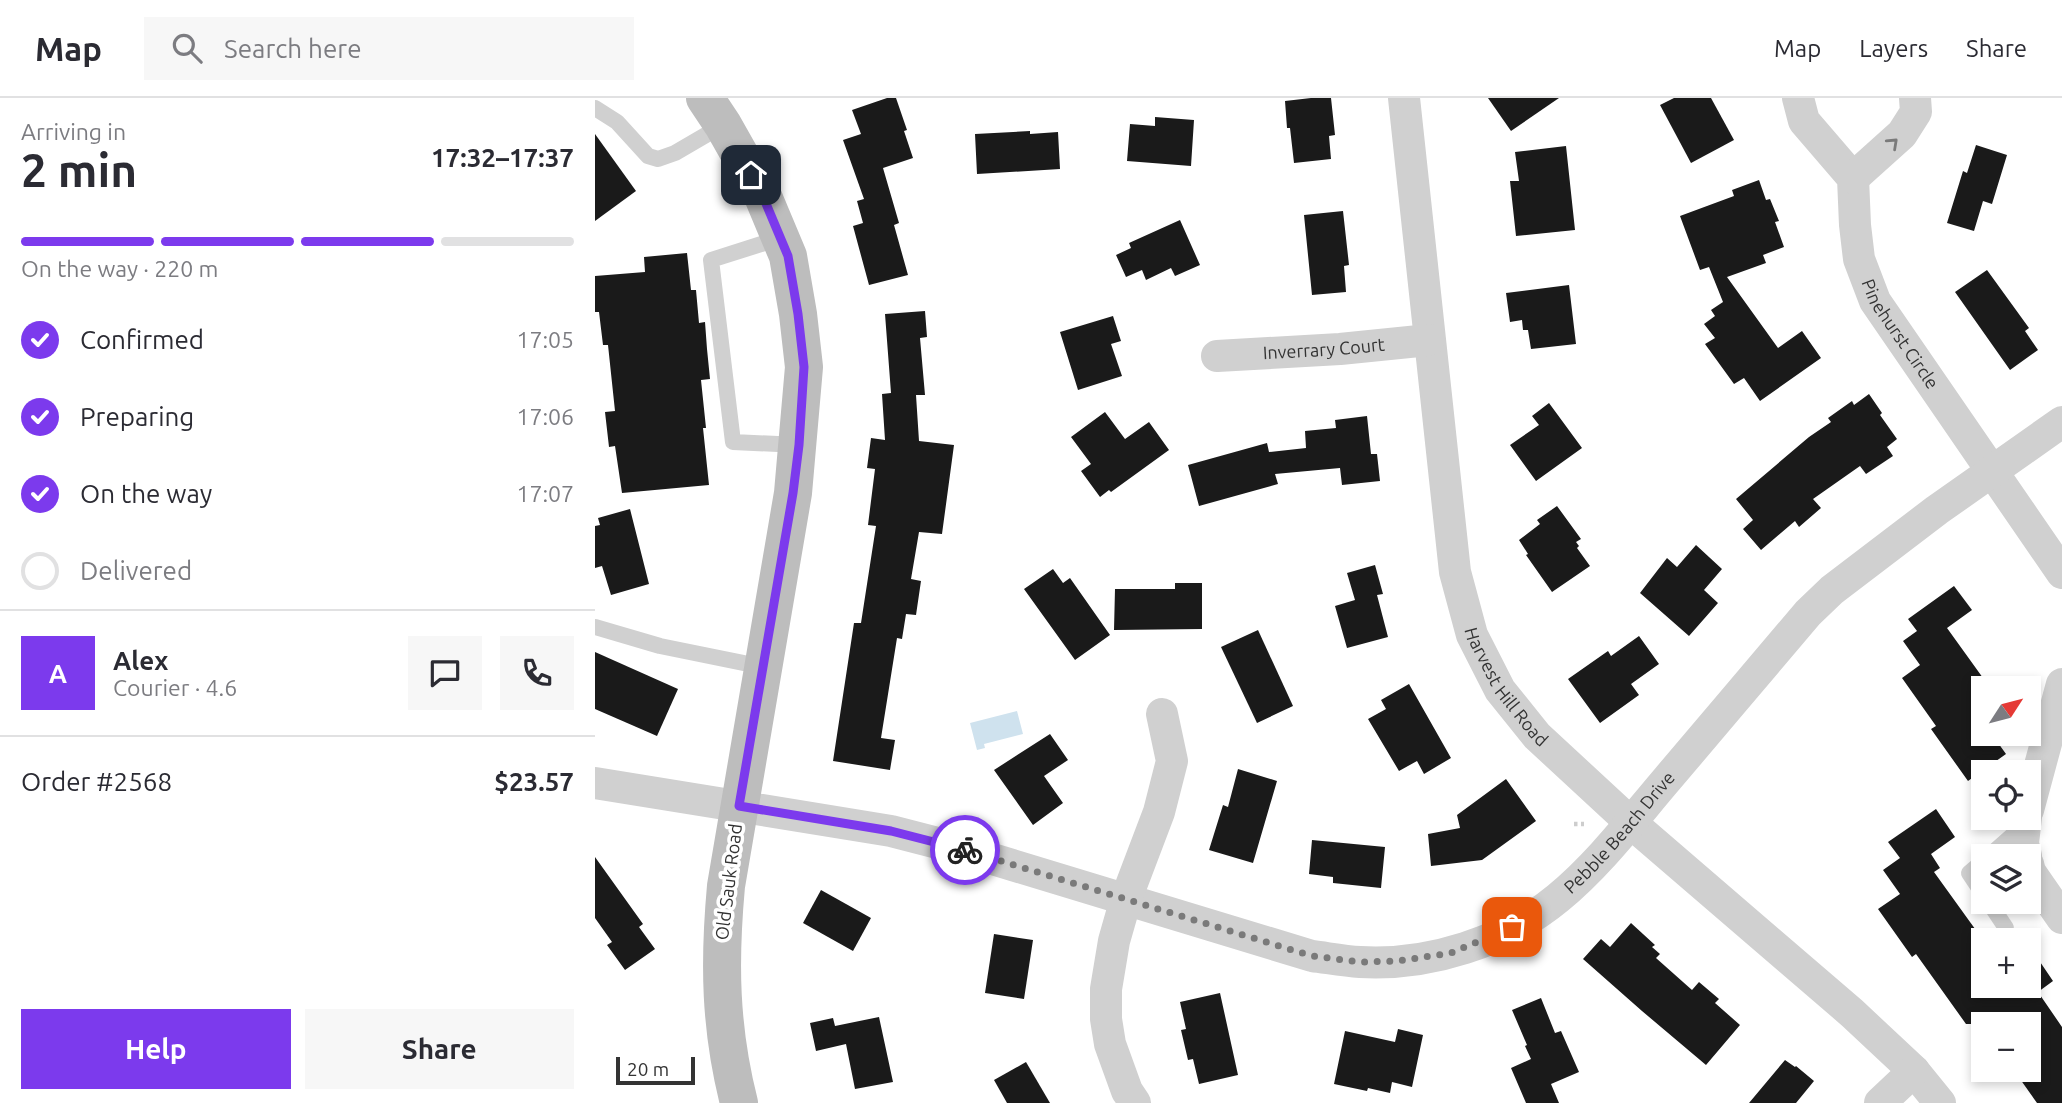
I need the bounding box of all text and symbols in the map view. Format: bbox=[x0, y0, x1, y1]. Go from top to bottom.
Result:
search box bbox=[144, 17, 634, 80]
icon: search bbox=[168, 29, 206, 67]
text: Map bbox=[35, 30, 102, 67]
text: Search here bbox=[224, 34, 362, 63]
text: Map bbox=[1774, 35, 1821, 62]
text: Layers bbox=[1859, 35, 1928, 62]
text: Share bbox=[1966, 35, 2027, 62]
text: Arriving in bbox=[21, 119, 126, 144]
one-way arrow bbox=[1885, 139, 1898, 151]
text: 17:32–17:37 bbox=[431, 143, 574, 172]
text: 2 min bbox=[21, 144, 137, 196]
pin bbox=[721, 145, 781, 205]
icon: home bbox=[732, 156, 770, 194]
text: On the way · 220 m bbox=[21, 256, 218, 281]
street label: Pinehurst Circle bbox=[1859, 276, 1943, 392]
icon: check bbox=[21, 321, 59, 359]
text: Confirmed bbox=[80, 325, 204, 354]
text: 17:05 bbox=[516, 327, 574, 352]
street label: Inverrary Court bbox=[1262, 334, 1386, 362]
icon: check bbox=[21, 398, 59, 436]
text: Preparing bbox=[80, 402, 194, 431]
text: 17:06 bbox=[516, 404, 574, 429]
icon: check bbox=[21, 475, 59, 513]
text: On the way bbox=[80, 479, 212, 508]
text: 17:07 bbox=[516, 481, 574, 506]
text: Delivered bbox=[80, 556, 192, 585]
street label: Harvest Hill Road bbox=[1461, 625, 1552, 750]
button: chat bbox=[408, 636, 482, 710]
button: phone bbox=[500, 636, 574, 710]
text: Alex bbox=[113, 646, 168, 675]
text: A bbox=[49, 659, 67, 688]
text: Courier · 4.6 bbox=[113, 675, 237, 700]
north arrow bbox=[1971, 676, 2041, 746]
map controls bbox=[1971, 676, 2041, 1082]
button: locate bbox=[1971, 760, 2041, 830]
text: Order #2568 bbox=[21, 767, 172, 796]
text: $23.57 bbox=[494, 767, 574, 796]
street label: Pebble Beach Drive bbox=[1560, 767, 1678, 897]
courier bbox=[930, 815, 1000, 885]
street label: Old Sauk Road bbox=[711, 823, 745, 941]
icon: bike bbox=[946, 831, 984, 869]
button: layers bbox=[1971, 844, 2041, 914]
pin bbox=[1482, 897, 1542, 957]
icon: bag bbox=[1493, 908, 1531, 946]
button: + bbox=[1971, 928, 2041, 998]
button: Help bbox=[21, 1009, 291, 1089]
button: Share bbox=[305, 1009, 574, 1089]
button: − bbox=[1971, 1012, 2041, 1082]
scale bar bbox=[616, 1054, 695, 1086]
text: 20 m bbox=[627, 1058, 669, 1080]

